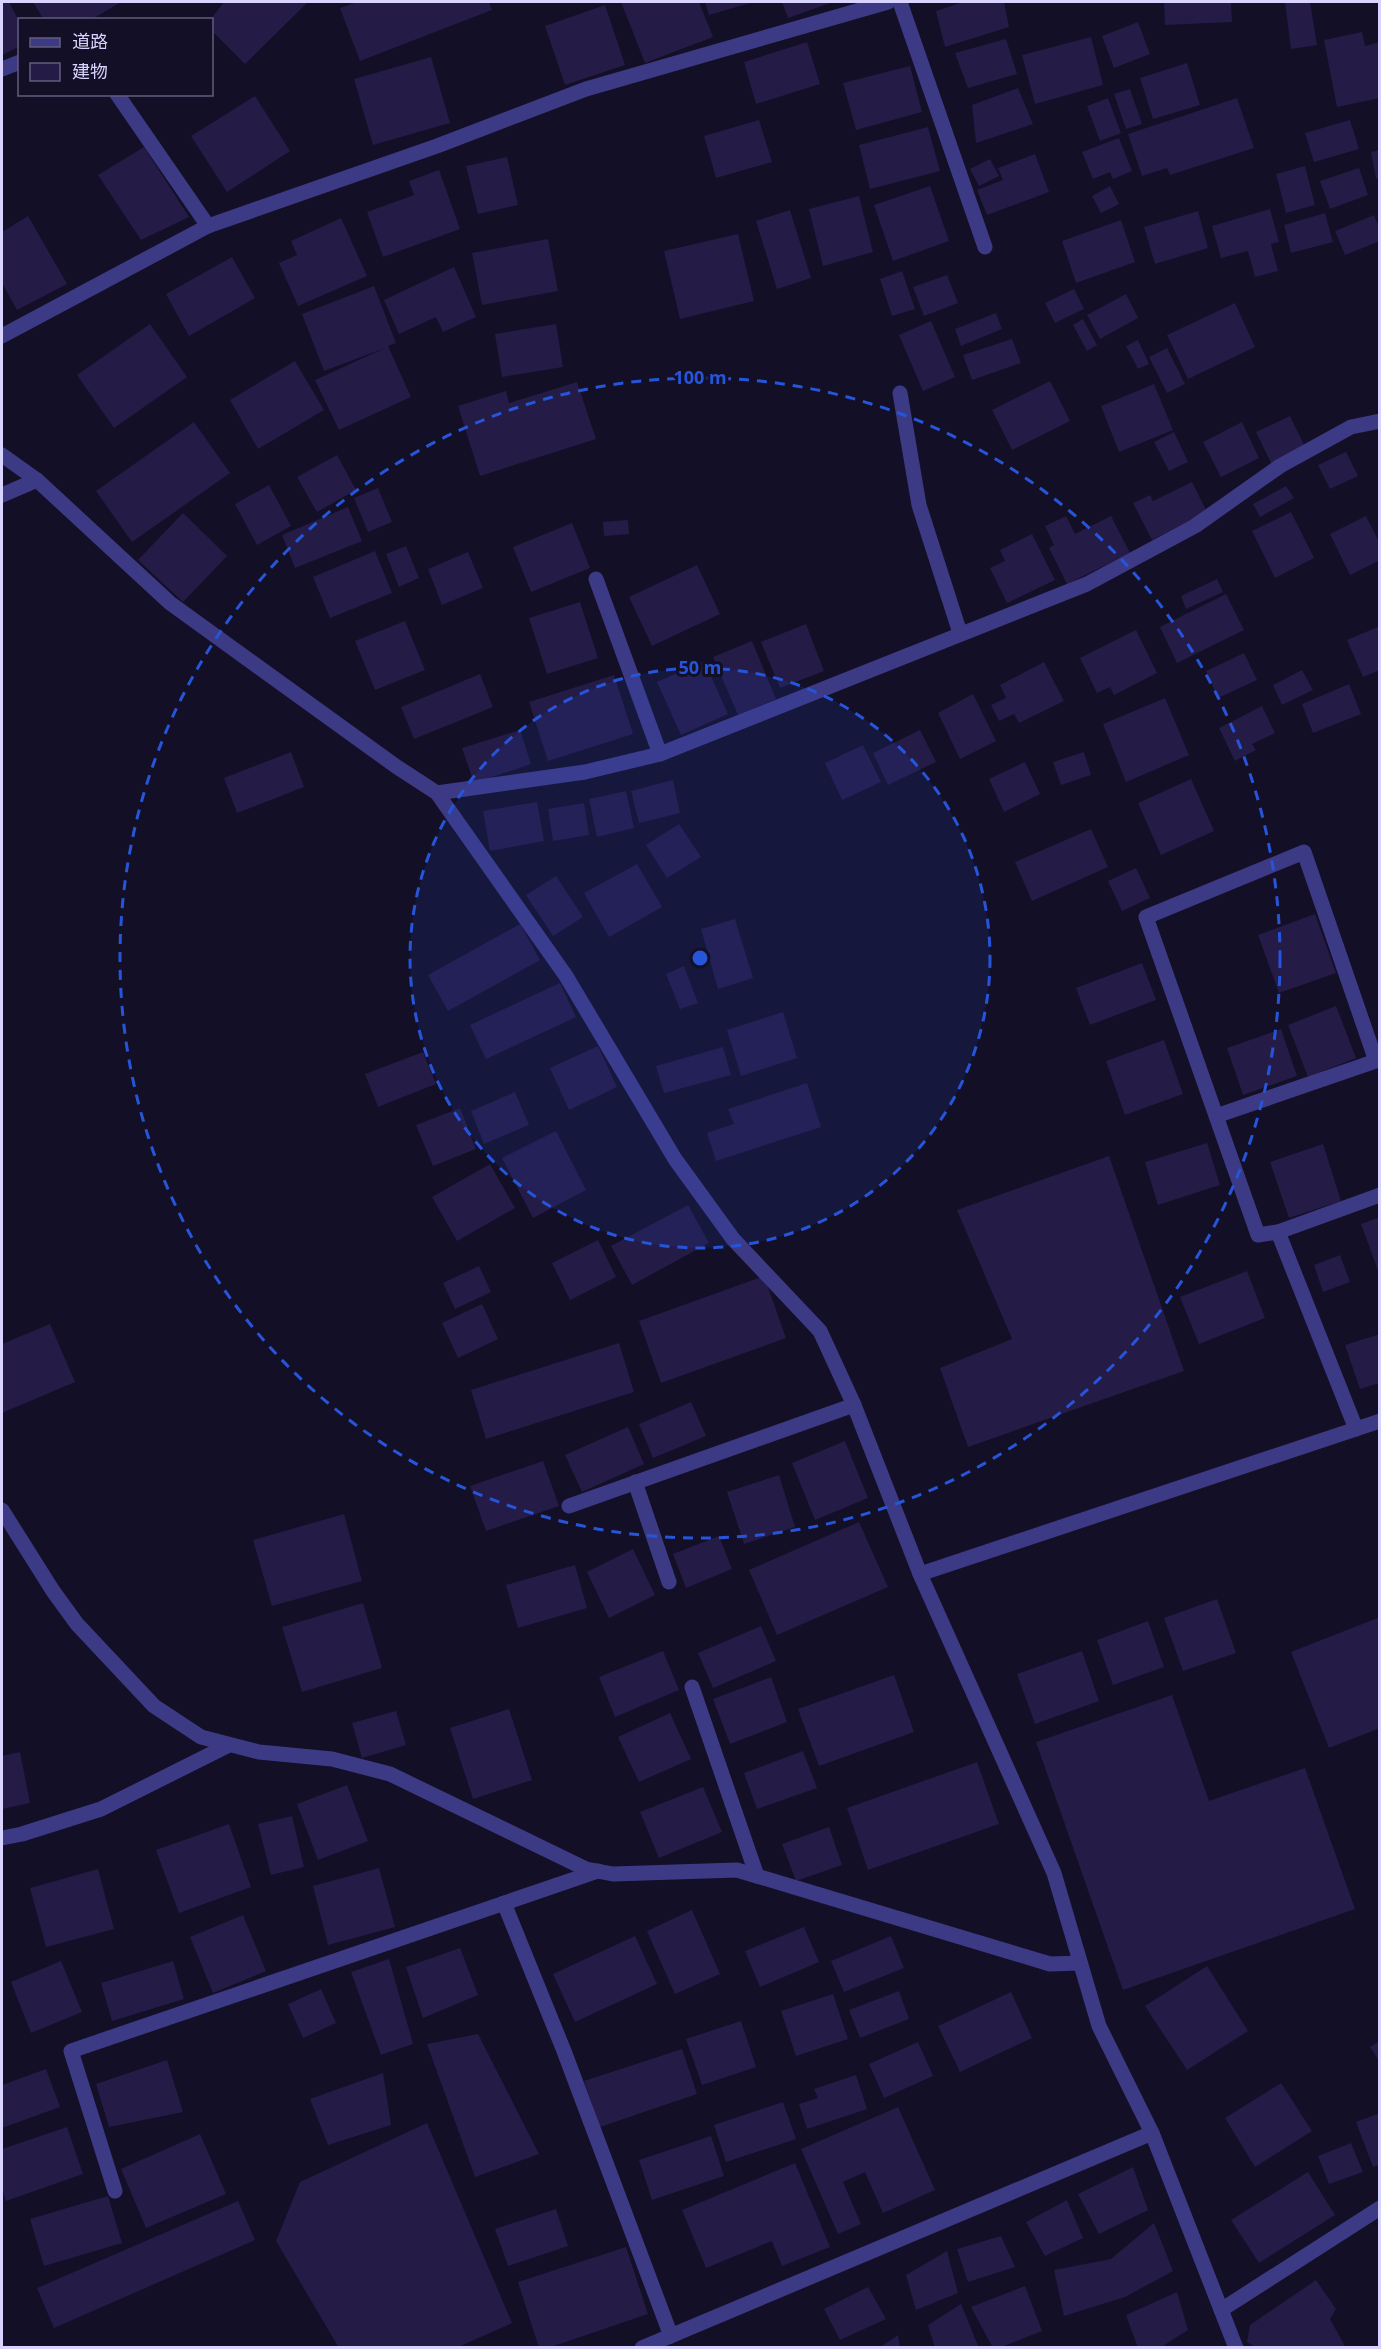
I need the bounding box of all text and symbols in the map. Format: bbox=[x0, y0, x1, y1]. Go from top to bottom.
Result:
legend bbox=[18, 18, 213, 96]
text: 道路 bbox=[72, 29, 108, 53]
text: 建物 bbox=[72, 59, 108, 83]
text: 100 m bbox=[673, 365, 727, 389]
text: 50 m bbox=[679, 655, 721, 679]
centre of rings bbox=[690, 948, 710, 968]

